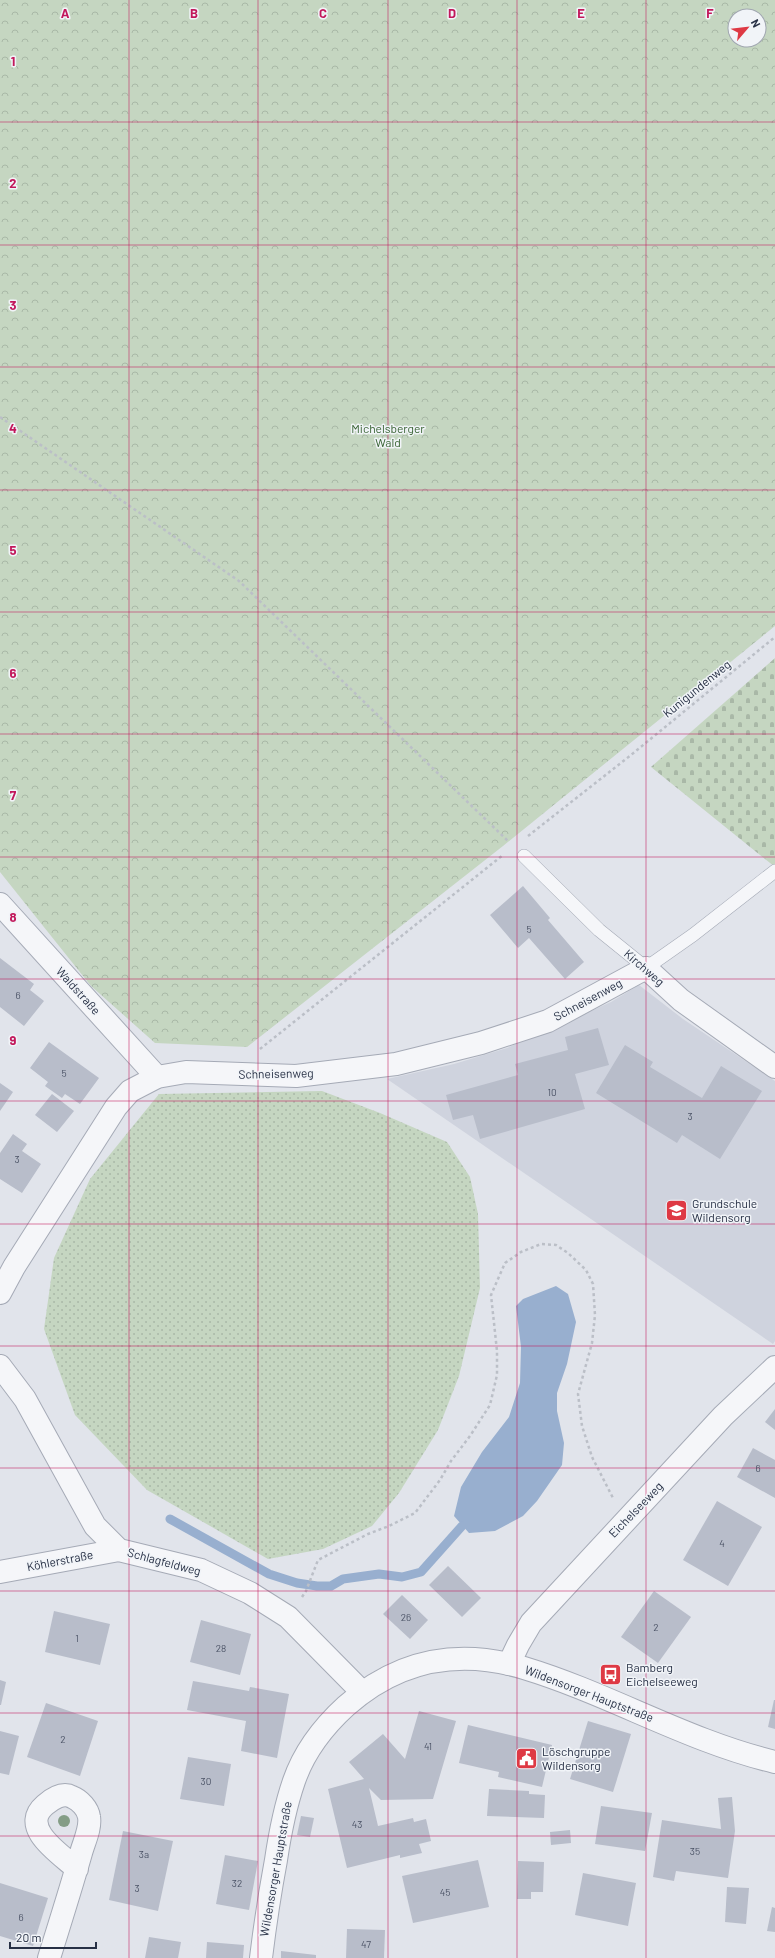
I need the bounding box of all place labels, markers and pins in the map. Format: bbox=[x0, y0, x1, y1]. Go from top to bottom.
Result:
place label: Grundschule Wildensorg bbox=[692, 1196, 757, 1224]
school or university icon: Grundschule Wildensorg bbox=[664, 1198, 690, 1224]
place label: Bamberg Eichelseeweg bbox=[626, 1660, 698, 1688]
bus stop icon: Bamberg Eichelseeweg bbox=[598, 1662, 624, 1688]
place label: Löschgruppe Wildensorg bbox=[542, 1744, 611, 1772]
public building icon: Löschgruppe Wildensorg bbox=[513, 1746, 539, 1772]

